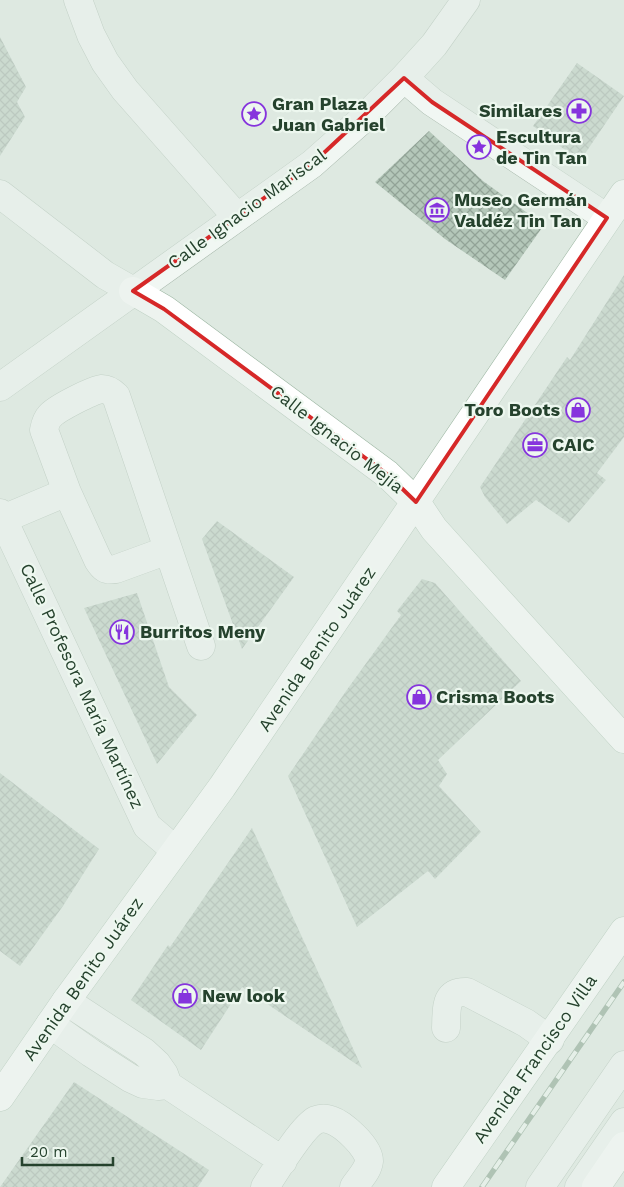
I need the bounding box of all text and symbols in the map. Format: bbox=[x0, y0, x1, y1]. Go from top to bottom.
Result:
place label: Gran Plaza Juan Gabriel bbox=[272, 93, 385, 135]
pharmacy icon: Similares bbox=[566, 98, 592, 124]
place label: Similares bbox=[479, 100, 562, 121]
place icon: Gran Plaza Juan Gabriel bbox=[241, 101, 267, 127]
place label: Escultura de Tin Tan bbox=[496, 126, 587, 168]
place icon: Escultura de Tin Tan bbox=[466, 134, 492, 160]
street label: Calle Ignacio Mariscal bbox=[163, 144, 330, 273]
place label: Museo Germán Valdéz Tin Tan bbox=[454, 189, 587, 231]
museum icon: Museo Germán Valdéz Tin Tan bbox=[424, 197, 450, 223]
street label: Calle Ignacio Mejía bbox=[267, 380, 408, 497]
shop icon: Toro Boots bbox=[565, 397, 591, 423]
place label: Toro Boots bbox=[464, 399, 560, 420]
office icon: CAIC bbox=[522, 432, 548, 458]
place label: CAIC bbox=[552, 434, 594, 455]
street label: Calle Profesora María Martínez bbox=[16, 560, 149, 812]
street label: Avenida Benito Juárez bbox=[253, 562, 380, 735]
restaurant icon: Burritos Meny bbox=[109, 619, 135, 645]
place label: Burritos Meny bbox=[140, 621, 266, 642]
shop icon: Crisma Boots bbox=[406, 684, 432, 710]
place label: Crisma Boots bbox=[436, 686, 555, 707]
street label: Avenida Benito Juárez bbox=[18, 893, 147, 1064]
street label: Avenida Francisco Villa bbox=[468, 970, 601, 1147]
shop icon: New look bbox=[172, 983, 198, 1009]
place label: New look bbox=[202, 985, 286, 1006]
scale bar bbox=[22, 1134, 114, 1166]
text: 20 m bbox=[30, 1143, 68, 1161]

